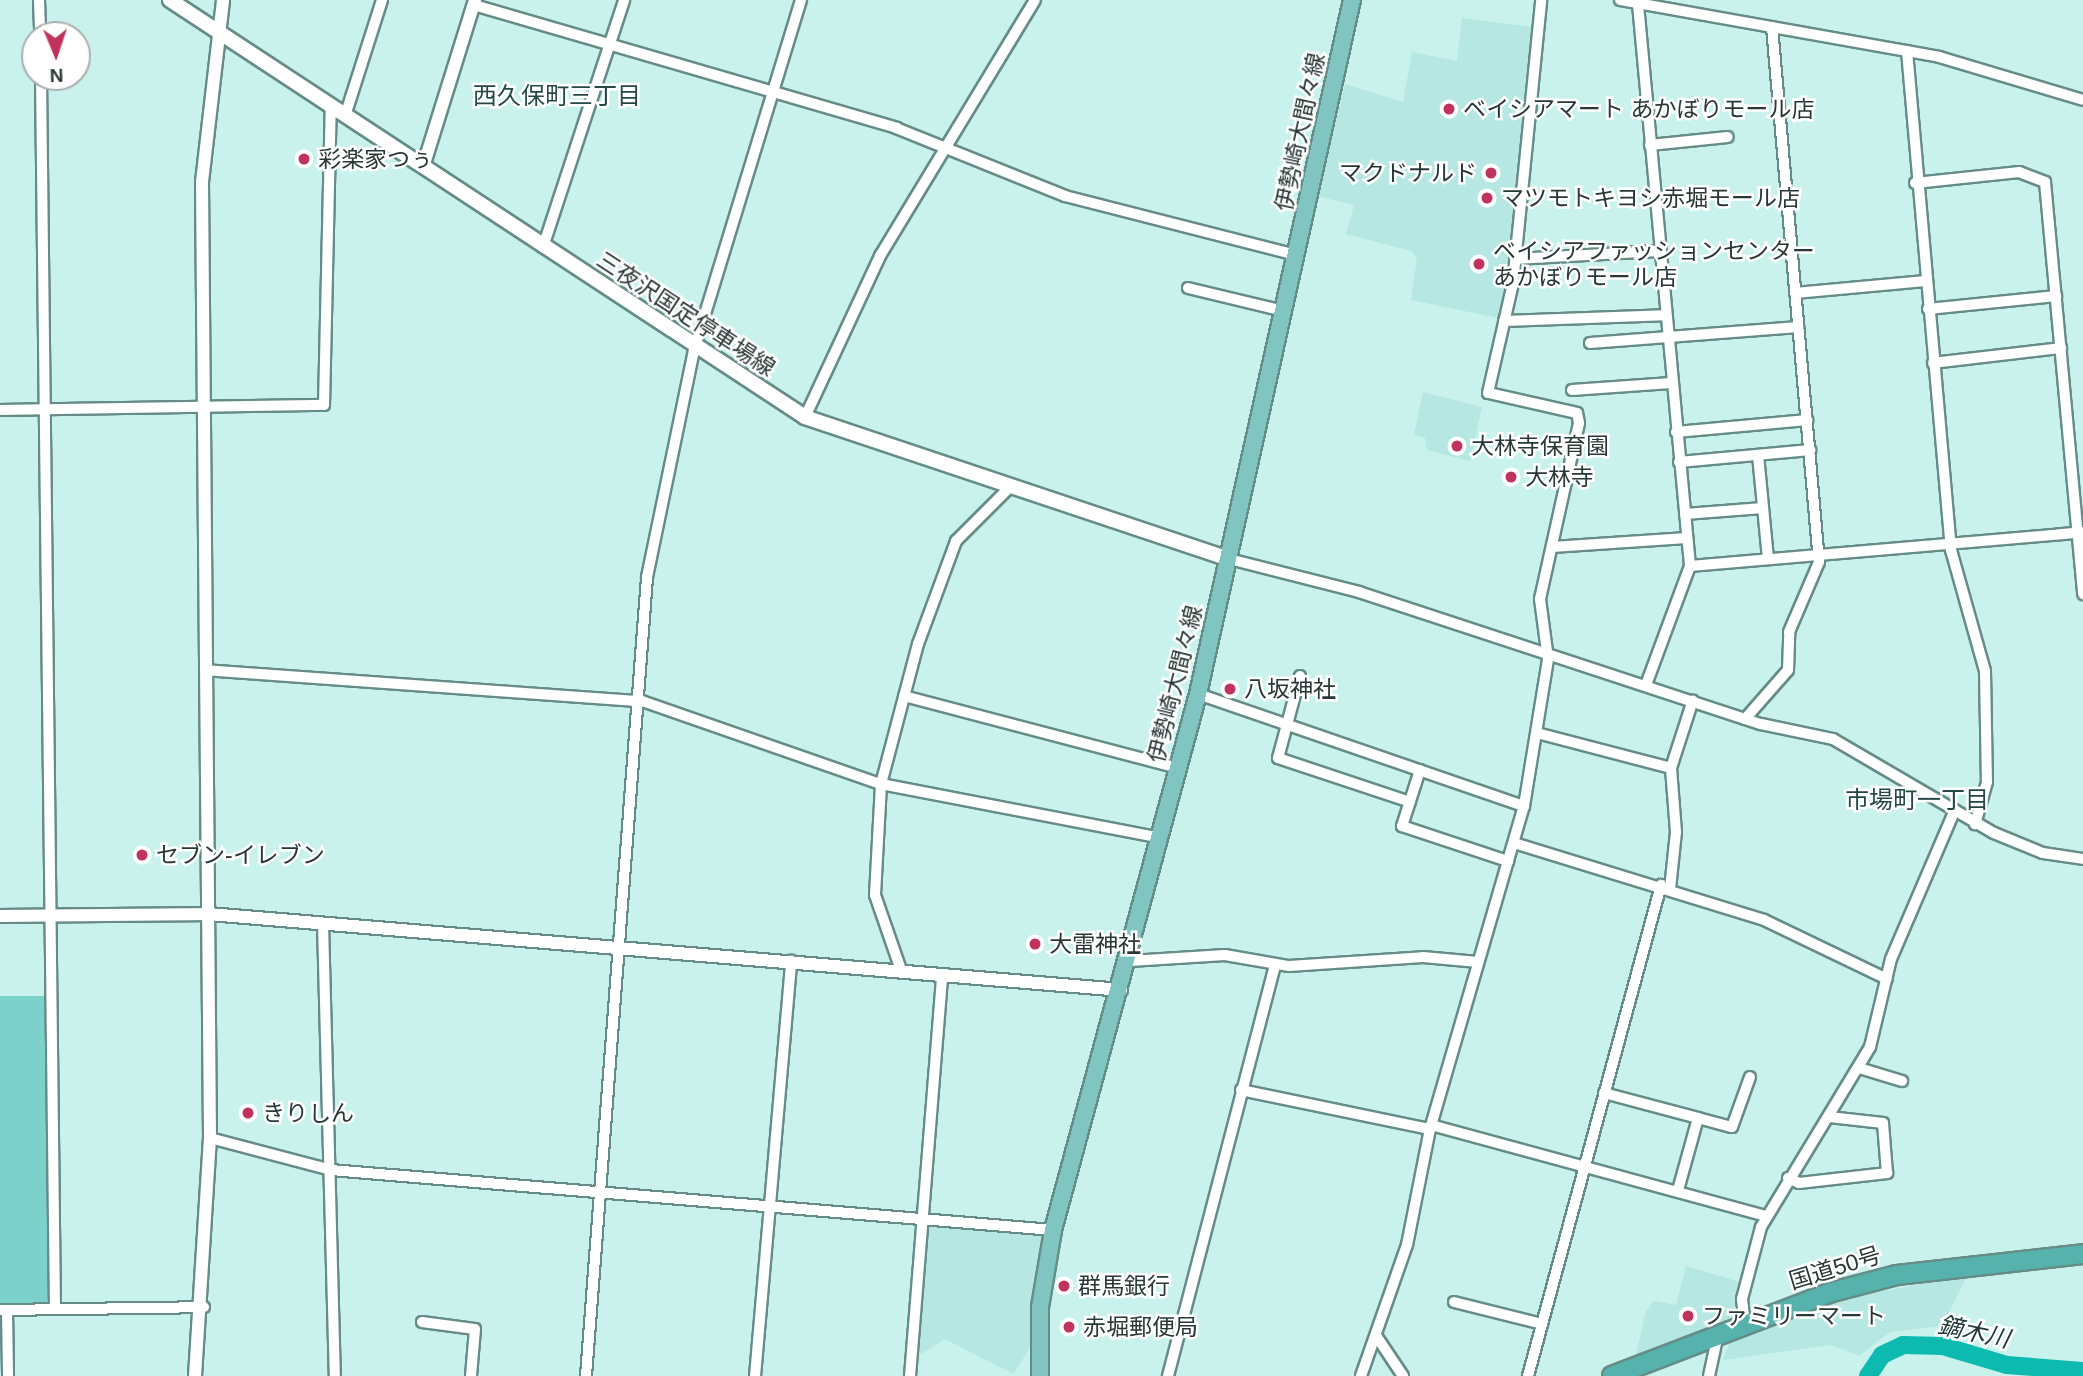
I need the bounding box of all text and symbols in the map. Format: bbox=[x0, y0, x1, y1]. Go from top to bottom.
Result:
north arrow bbox=[21, 21, 91, 91]
street label: 伊勢崎大間々線 bbox=[1270, 50, 1330, 214]
text: N bbox=[49, 65, 64, 86]
district label: 西久保町三丁目 bbox=[473, 82, 641, 110]
place label: ベイシアマート あかぼりモール店 bbox=[1463, 95, 1814, 123]
marker: ベイシアマート あかぼりモール店 bbox=[1441, 101, 1457, 117]
place label: 彩楽家つぅ bbox=[318, 145, 433, 173]
marker: 彩楽家つぅ bbox=[296, 151, 312, 167]
place label: マクドナルド bbox=[1339, 159, 1477, 187]
marker: マクドナルド bbox=[1483, 165, 1499, 181]
place label: マツモトキヨシ赤堀モール店 bbox=[1501, 184, 1800, 212]
marker: マツモトキヨシ赤堀モール店 bbox=[1479, 190, 1495, 206]
place label: ベイシアファッションセンター あかぼりモール店 bbox=[1493, 237, 1815, 291]
street label: 三夜沢国定停車場線 bbox=[592, 246, 780, 382]
marker: ベイシアファッションセンター あかぼりモール店 bbox=[1471, 256, 1487, 272]
place label: 大林寺保育園 bbox=[1471, 432, 1609, 460]
marker: 大林寺保育園 bbox=[1449, 438, 1465, 454]
place label: 大林寺 bbox=[1525, 463, 1594, 491]
marker: 大林寺 bbox=[1503, 469, 1519, 485]
street label: 伊勢崎大間々線 bbox=[1142, 603, 1208, 765]
place label: 八坂神社 bbox=[1244, 675, 1336, 703]
marker: 八坂神社 bbox=[1222, 681, 1238, 697]
district label: 市場町一丁目 bbox=[1845, 786, 1989, 814]
place label: セブン-イレブン bbox=[156, 841, 325, 869]
marker: セブン-イレブン bbox=[134, 847, 150, 863]
place label: 大雷神社 bbox=[1049, 930, 1141, 958]
marker: 大雷神社 bbox=[1027, 936, 1043, 952]
place label: きりしん bbox=[262, 1099, 354, 1127]
marker: きりしん bbox=[240, 1105, 256, 1121]
street label: 国道50号 bbox=[1786, 1241, 1884, 1295]
place label: 群馬銀行 bbox=[1078, 1272, 1170, 1300]
marker: 群馬銀行 bbox=[1056, 1278, 1072, 1294]
place label: ファミリーマート bbox=[1702, 1302, 1886, 1330]
marker: ファミリーマート bbox=[1680, 1308, 1696, 1324]
water label: 鏑木川 bbox=[1936, 1310, 2012, 1354]
place label: 赤堀郵便局 bbox=[1083, 1313, 1198, 1341]
marker: 赤堀郵便局 bbox=[1061, 1319, 1077, 1335]

